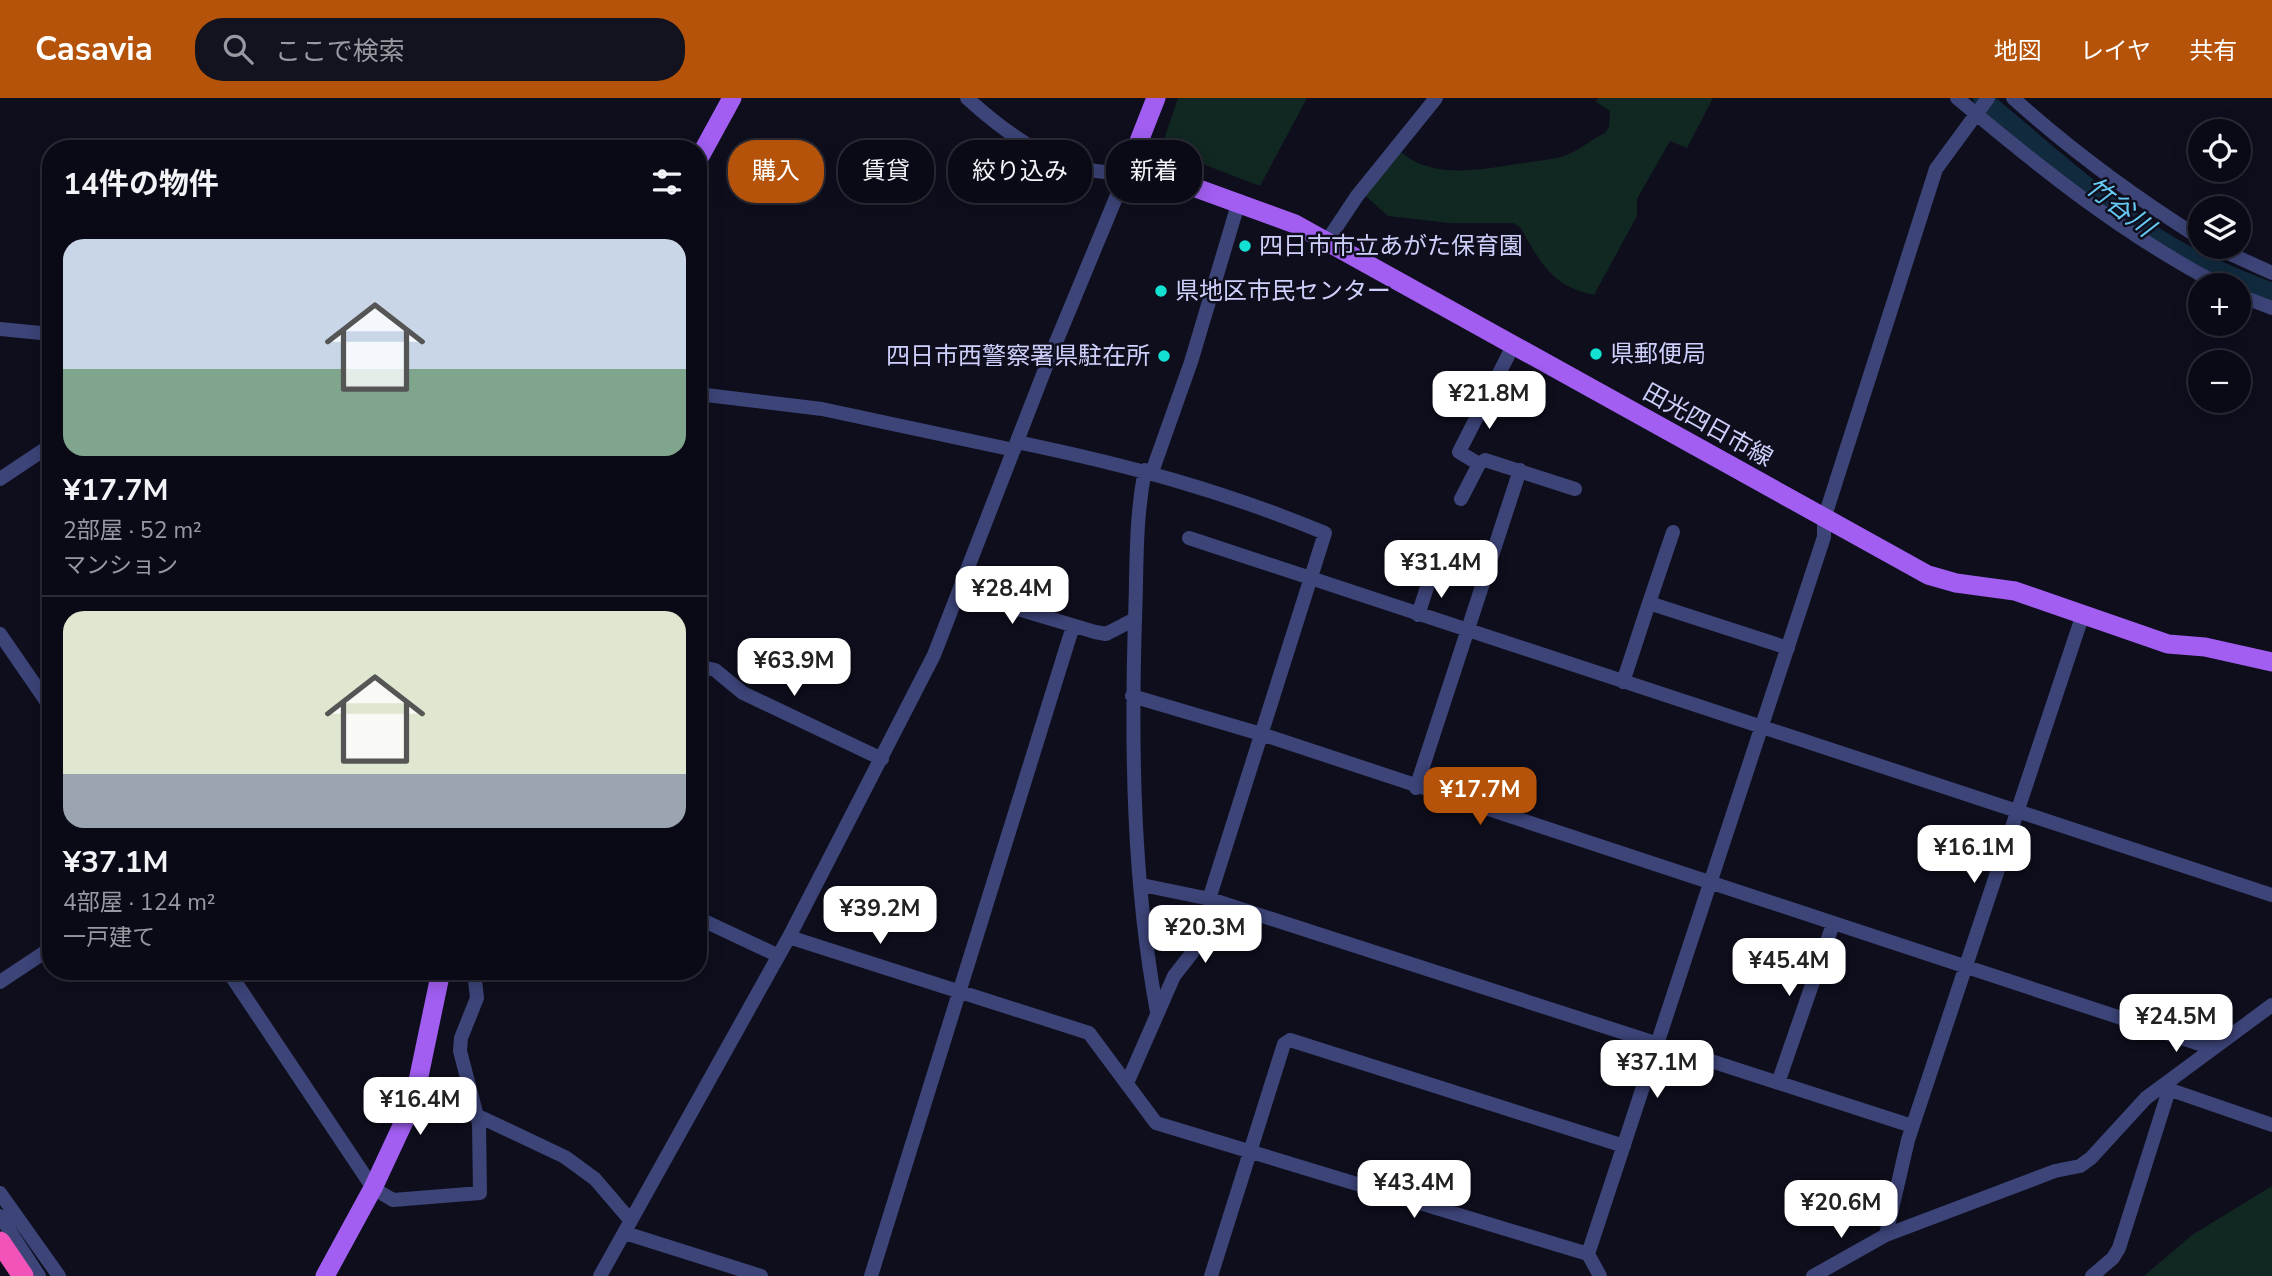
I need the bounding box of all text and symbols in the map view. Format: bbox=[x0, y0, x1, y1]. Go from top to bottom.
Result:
search box bbox=[195, 18, 685, 81]
text: Casavia bbox=[35, 27, 153, 72]
icon: search bbox=[219, 30, 257, 68]
text: ここで検索 bbox=[275, 34, 405, 69]
text: 地図 bbox=[1994, 35, 2042, 67]
text: レイヤ bbox=[2080, 35, 2151, 67]
text: 共有 bbox=[2189, 35, 2237, 67]
map controls bbox=[2188, 119, 2251, 413]
button: locate bbox=[2188, 119, 2251, 182]
chip: 購入 bbox=[728, 140, 824, 203]
chip: 賃貸 bbox=[838, 140, 934, 203]
chip: 絞り込み bbox=[948, 140, 1092, 203]
chip: 新着 bbox=[1106, 140, 1202, 203]
icon: filters bbox=[648, 163, 686, 201]
text: 14件の物件 bbox=[63, 164, 219, 205]
water label: 竹谷川 bbox=[2078, 169, 2164, 247]
button: layers bbox=[2188, 196, 2251, 259]
place label: 四日市市立あがた保育園 bbox=[1259, 230, 1523, 262]
marker: 四日市市立あがた保育園 bbox=[1237, 238, 1253, 254]
button: + bbox=[2188, 273, 2251, 336]
place label: 県地区市民センター bbox=[1175, 275, 1391, 307]
marker: 県地区市民センター bbox=[1153, 283, 1169, 299]
icon: home bbox=[312, 284, 438, 410]
place label: 県郵便局 bbox=[1610, 338, 1706, 370]
place label: 四日市西警察署県駐在所 bbox=[886, 340, 1150, 372]
marker: 県郵便局 bbox=[1588, 346, 1604, 362]
marker: 四日市西警察署県駐在所 bbox=[1156, 348, 1172, 364]
button: − bbox=[2188, 350, 2251, 413]
pin: ¥21.8M bbox=[1432, 372, 1546, 431]
street label: 田光四日市線 bbox=[1637, 376, 1779, 474]
text: ¥21.8M bbox=[1449, 378, 1529, 409]
text: ¥17.7M bbox=[63, 470, 168, 511]
text: 2部屋 · 52 m² bbox=[63, 515, 202, 546]
pin: ¥31.4M bbox=[1384, 540, 1498, 600]
text: ¥31.4M bbox=[1401, 547, 1481, 578]
text: マンション bbox=[63, 550, 178, 581]
pin: ¥28.4M bbox=[955, 566, 1069, 626]
text: ¥28.4M bbox=[972, 573, 1052, 604]
pin: ¥63.9M bbox=[737, 638, 851, 698]
text: ¥63.9M bbox=[754, 645, 834, 676]
icon: home bbox=[312, 656, 438, 782]
pin: ¥17.7M bbox=[1423, 768, 1537, 827]
text: ¥17.7M bbox=[1440, 774, 1520, 805]
pin: ¥16.1M bbox=[1917, 826, 2031, 885]
text: ¥16.1M bbox=[1934, 832, 2014, 863]
text: ¥37.1M bbox=[63, 842, 168, 883]
pin: ¥39.2M bbox=[823, 886, 937, 946]
text: 4部屋 · 124 m² bbox=[63, 887, 216, 918]
text: ¥39.2M bbox=[840, 893, 920, 924]
pin: ¥20.3M bbox=[1148, 906, 1262, 965]
text: ¥20.3M bbox=[1165, 912, 1245, 943]
text: 一戸建て bbox=[63, 922, 155, 953]
pin: ¥45.4M bbox=[1732, 939, 1846, 998]
text: ¥45.4M bbox=[1749, 945, 1829, 976]
pin: ¥24.5M bbox=[2119, 995, 2233, 1054]
text: ¥24.5M bbox=[2136, 1001, 2216, 1032]
pin: ¥37.1M bbox=[1600, 1040, 1714, 1100]
text: ¥37.1M bbox=[1617, 1047, 1697, 1078]
pin: ¥16.4M bbox=[363, 1077, 477, 1137]
text: ¥16.4M bbox=[380, 1084, 460, 1115]
pin: ¥43.4M bbox=[1357, 1160, 1471, 1220]
text: ¥43.4M bbox=[1374, 1167, 1454, 1198]
pin: ¥20.6M bbox=[1784, 1180, 1898, 1240]
text: ¥20.6M bbox=[1801, 1187, 1881, 1218]

